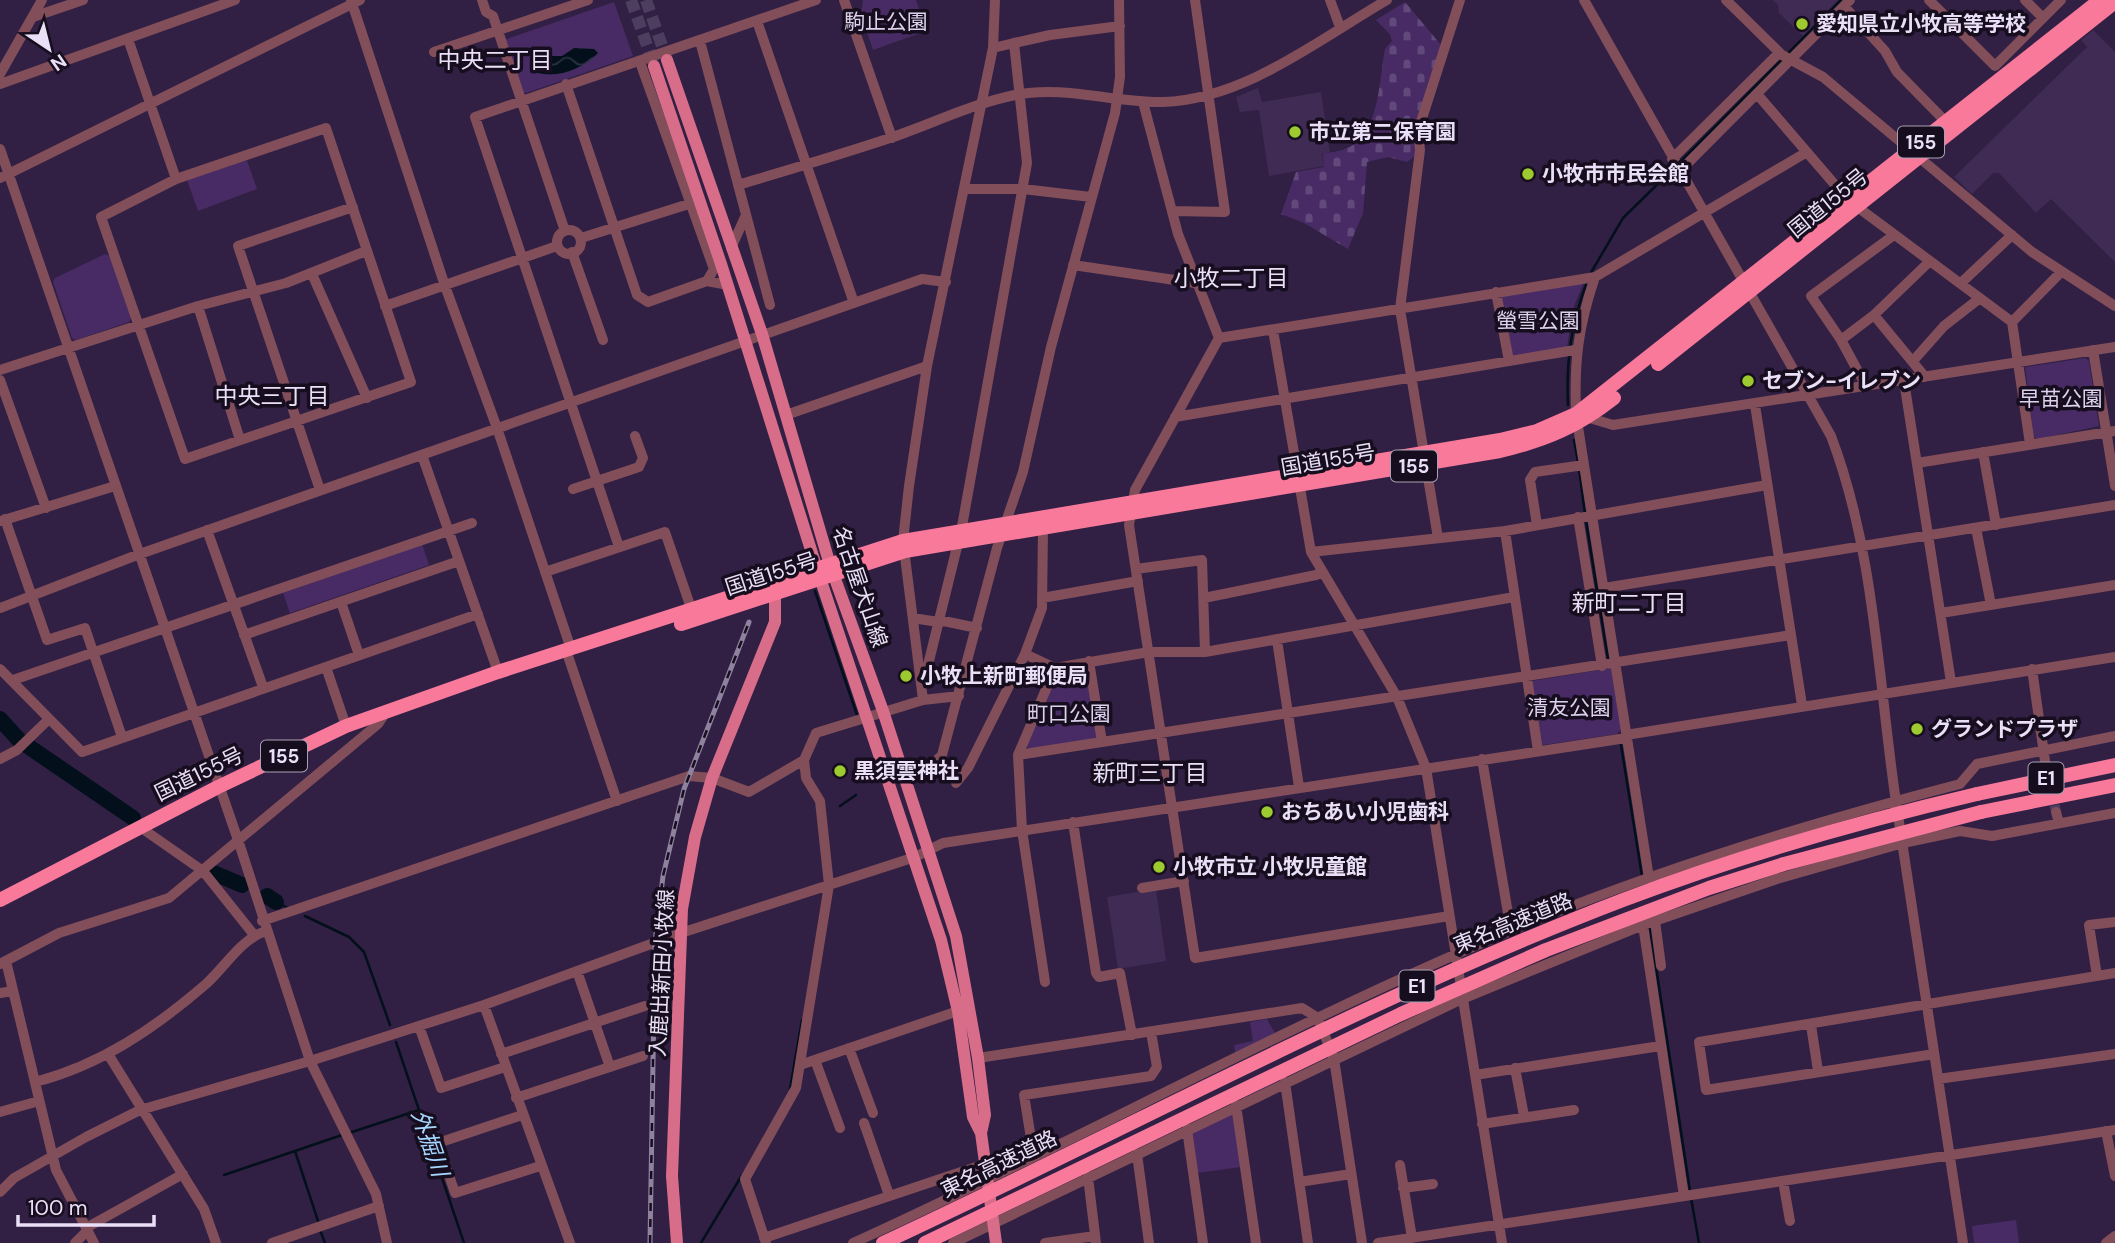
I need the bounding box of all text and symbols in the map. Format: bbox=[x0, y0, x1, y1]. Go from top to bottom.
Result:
park label: 駒止公園 bbox=[844, 8, 928, 36]
place label: 愛知県立小牧高等学校 bbox=[1816, 10, 2026, 38]
north arrow bbox=[14, 14, 84, 84]
marker: 愛知県立小牧高等学校 bbox=[1794, 16, 1810, 32]
district label: 中央二丁目 bbox=[438, 45, 553, 75]
text: N bbox=[46, 48, 71, 77]
place label: 市立第二保育園 bbox=[1309, 118, 1456, 146]
marker: 市立第二保育園 bbox=[1287, 124, 1303, 140]
road number: 155 bbox=[1898, 126, 1944, 158]
place label: 小牧市市民会館 bbox=[1542, 160, 1689, 188]
street label: 国道155号 bbox=[1782, 162, 1874, 244]
marker: 小牧市市民会館 bbox=[1520, 166, 1536, 182]
district label: 小牧二丁目 bbox=[1174, 263, 1289, 293]
park label: 螢雪公園 bbox=[1496, 307, 1580, 335]
place label: セブン-イレブン bbox=[1762, 367, 1921, 395]
marker: セブン-イレブン bbox=[1740, 373, 1756, 389]
district label: 中央三丁目 bbox=[215, 381, 330, 411]
park label: 早苗公園 bbox=[2019, 385, 2103, 413]
street label: 国道155号 bbox=[1279, 438, 1377, 482]
road number: 155 bbox=[1391, 450, 1437, 481]
street label: 名古屋犬山線 bbox=[826, 523, 894, 651]
street label: 国道155号 bbox=[721, 546, 821, 602]
district label: 新町二丁目 bbox=[1572, 588, 1687, 618]
place label: 小牧上新町郵便局 bbox=[920, 662, 1088, 690]
marker: 小牧上新町郵便局 bbox=[898, 668, 914, 684]
park label: 清友公園 bbox=[1527, 694, 1611, 722]
park label: 町口公園 bbox=[1027, 700, 1111, 728]
place label: グランドプラザ bbox=[1931, 715, 2078, 743]
marker: グランドプラザ bbox=[1909, 721, 1925, 737]
road number: 155 bbox=[261, 740, 307, 772]
street label: 国道155号 bbox=[150, 741, 248, 807]
place label: 黒須雲神社 bbox=[854, 757, 959, 785]
district label: 新町三丁目 bbox=[1093, 758, 1208, 788]
road number: E1 bbox=[2028, 762, 2064, 793]
marker: 黒須雲神社 bbox=[832, 763, 848, 779]
place label: おちあい小児歯科 bbox=[1281, 798, 1449, 826]
marker: おちあい小児歯科 bbox=[1259, 804, 1275, 820]
place label: 小牧市立 小牧児童館 bbox=[1173, 853, 1367, 881]
marker: 小牧市立 小牧児童館 bbox=[1151, 859, 1167, 875]
street label: 東名高速道路 bbox=[1449, 886, 1577, 960]
street label: 入鹿出新田小牧線 bbox=[644, 888, 680, 1058]
road number: E1 bbox=[1400, 970, 1434, 1002]
water label: 外掘川 bbox=[405, 1105, 456, 1183]
street label: 東名高速道路 bbox=[936, 1124, 1062, 1204]
scale bar bbox=[18, 1184, 154, 1228]
text: 100 m bbox=[28, 1194, 88, 1222]

